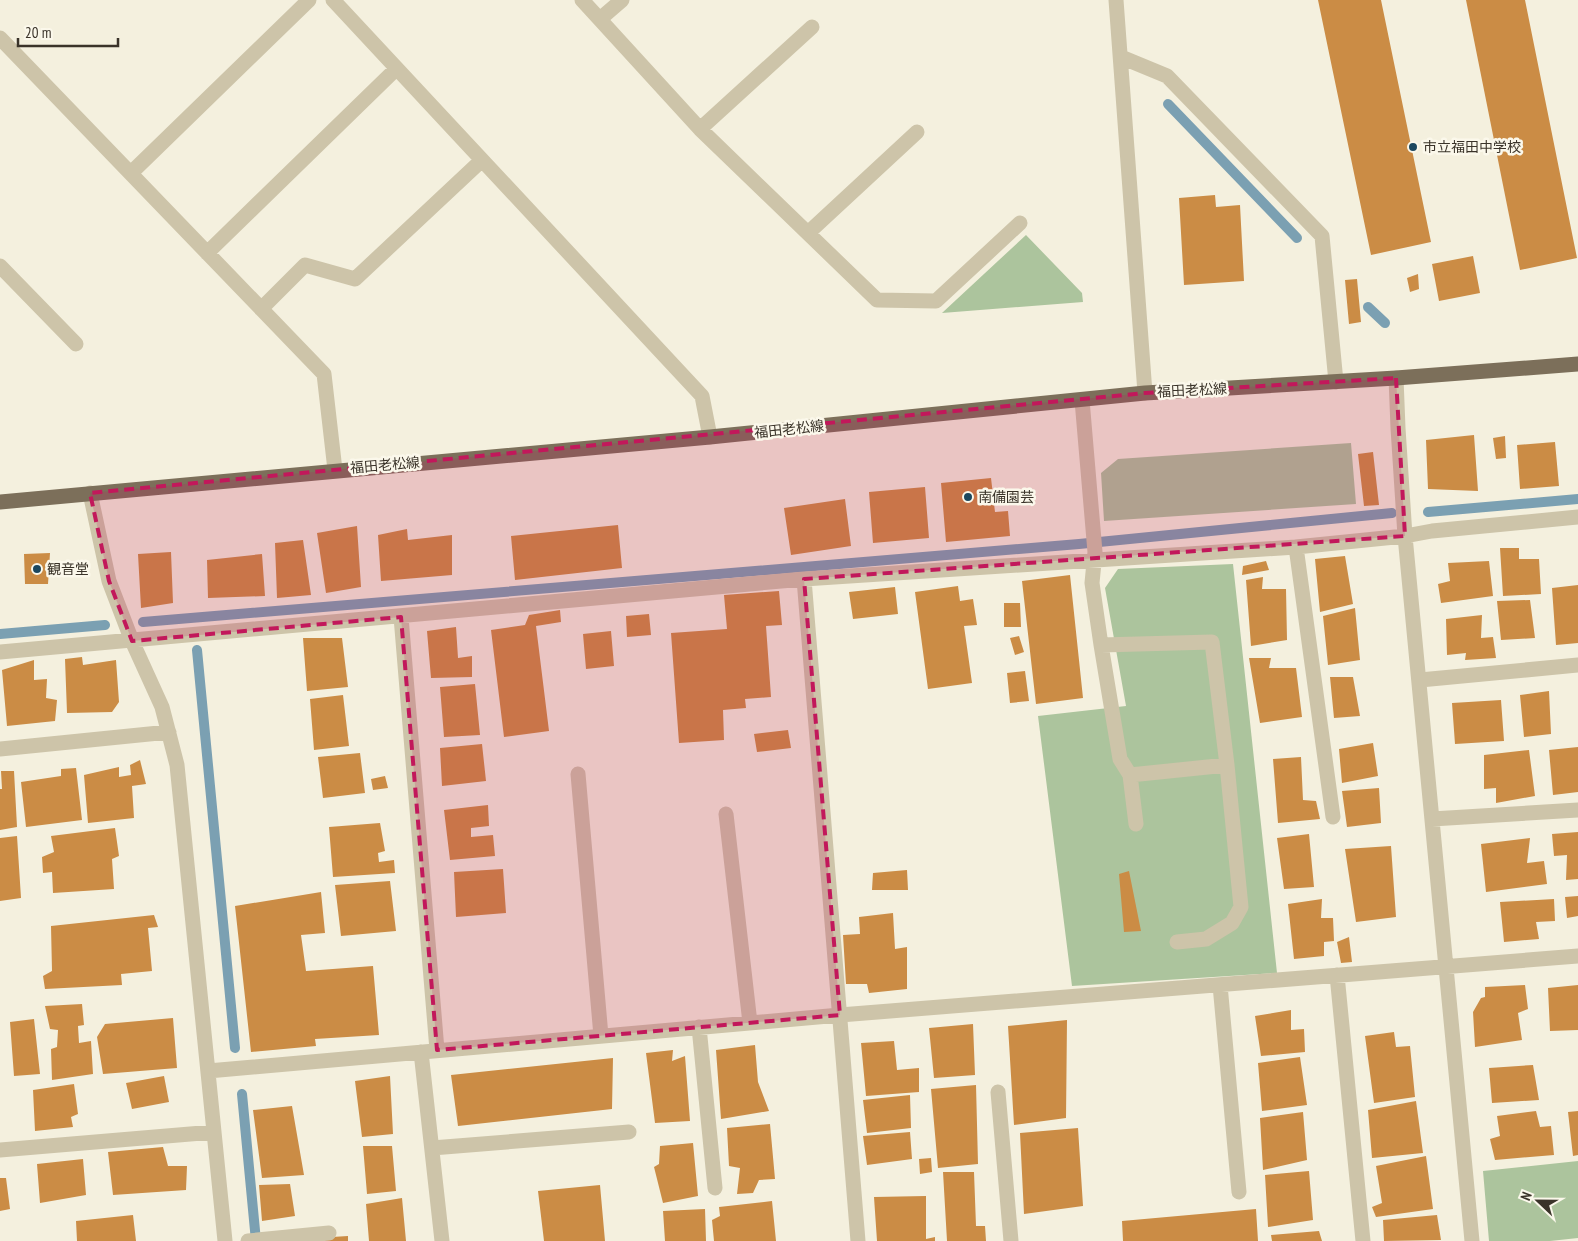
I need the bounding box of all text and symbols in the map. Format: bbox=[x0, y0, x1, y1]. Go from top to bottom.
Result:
scale bar bbox=[18, 15, 118, 47]
text: 20 m bbox=[25, 23, 51, 42]
place label: 市立福田中学校 bbox=[1423, 138, 1521, 156]
marker: 市立福田中学校 bbox=[1407, 141, 1419, 153]
street label: 福田老松線 bbox=[1157, 379, 1227, 401]
street label: 福田老松線 bbox=[753, 416, 825, 442]
street label: 福田老松線 bbox=[349, 453, 421, 477]
place label: 南備園芸 bbox=[978, 488, 1034, 506]
marker: 南備園芸 bbox=[962, 491, 974, 503]
place label: 観音堂 bbox=[47, 560, 89, 578]
marker: 観音堂 bbox=[31, 563, 43, 575]
north arrow bbox=[1513, 1176, 1563, 1226]
text: N bbox=[1516, 1189, 1536, 1203]

